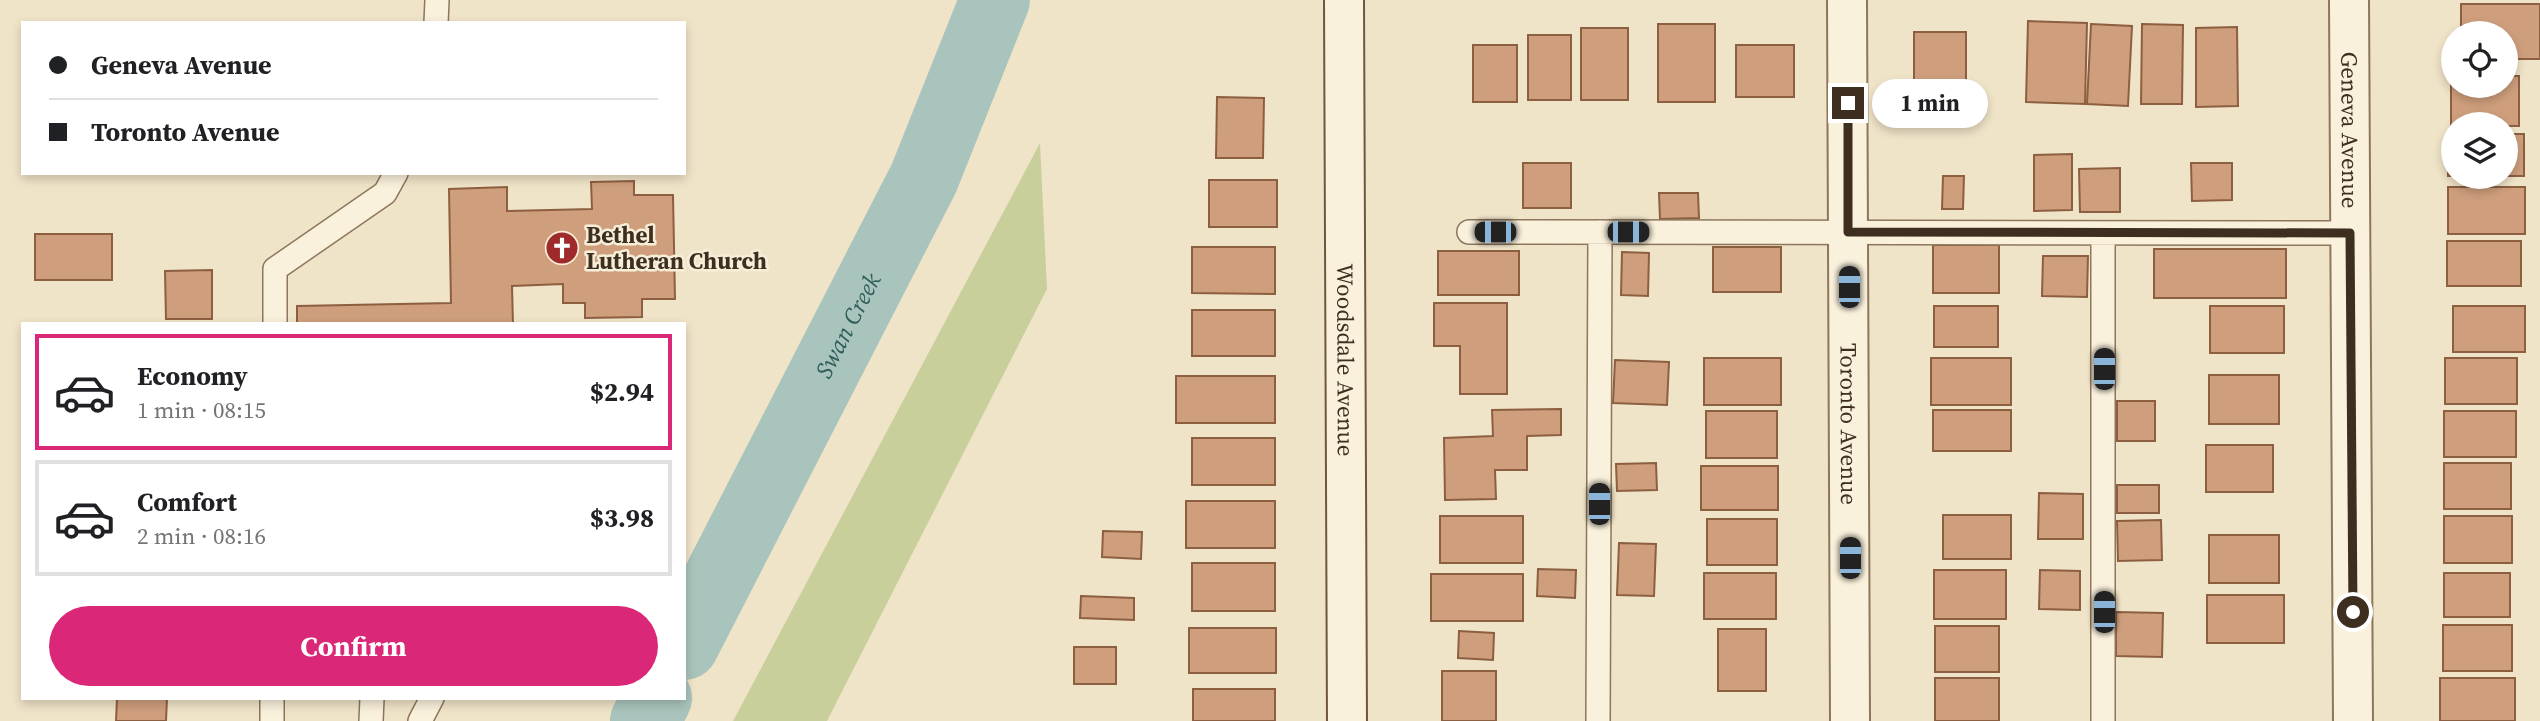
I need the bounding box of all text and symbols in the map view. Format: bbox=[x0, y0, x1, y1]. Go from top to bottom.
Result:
map controls bbox=[2441, 21, 2518, 189]
button: locate bbox=[2441, 21, 2518, 98]
text: Geneva Avenue bbox=[91, 47, 272, 83]
street label: Geneva Avenue bbox=[2333, 52, 2366, 208]
callout: 1 min bbox=[1872, 78, 1988, 128]
route end bbox=[1832, 87, 1864, 119]
text: 1 min bbox=[1900, 87, 1960, 119]
button: layers bbox=[2441, 112, 2518, 189]
text: Toronto Avenue bbox=[91, 114, 280, 150]
place label: Bethel Lutheran Church bbox=[586, 219, 767, 277]
car bbox=[1475, 222, 1517, 243]
car bbox=[1608, 222, 1650, 243]
church icon: Bethel Lutheran Church bbox=[543, 229, 581, 267]
street label: Woodsdale Avenue bbox=[1329, 264, 1362, 456]
car bbox=[1839, 266, 1860, 308]
water label: Swan Creek bbox=[807, 267, 889, 384]
street label: Toronto Avenue bbox=[1832, 343, 1865, 505]
car bbox=[2094, 348, 2115, 390]
text: Economy bbox=[137, 358, 248, 394]
icon: car bbox=[53, 361, 116, 424]
text: $2.94 bbox=[590, 374, 654, 410]
text: 1 min · 08:15 bbox=[137, 394, 266, 426]
car bbox=[1589, 483, 1610, 525]
text: Comfort bbox=[137, 484, 237, 520]
icon: car bbox=[53, 487, 116, 550]
text: $3.98 bbox=[590, 500, 654, 536]
text: 2 min · 08:16 bbox=[137, 520, 266, 552]
car bbox=[1840, 537, 1861, 579]
car bbox=[2094, 591, 2115, 633]
route start bbox=[2337, 596, 2369, 628]
button: Confirm bbox=[49, 606, 658, 686]

